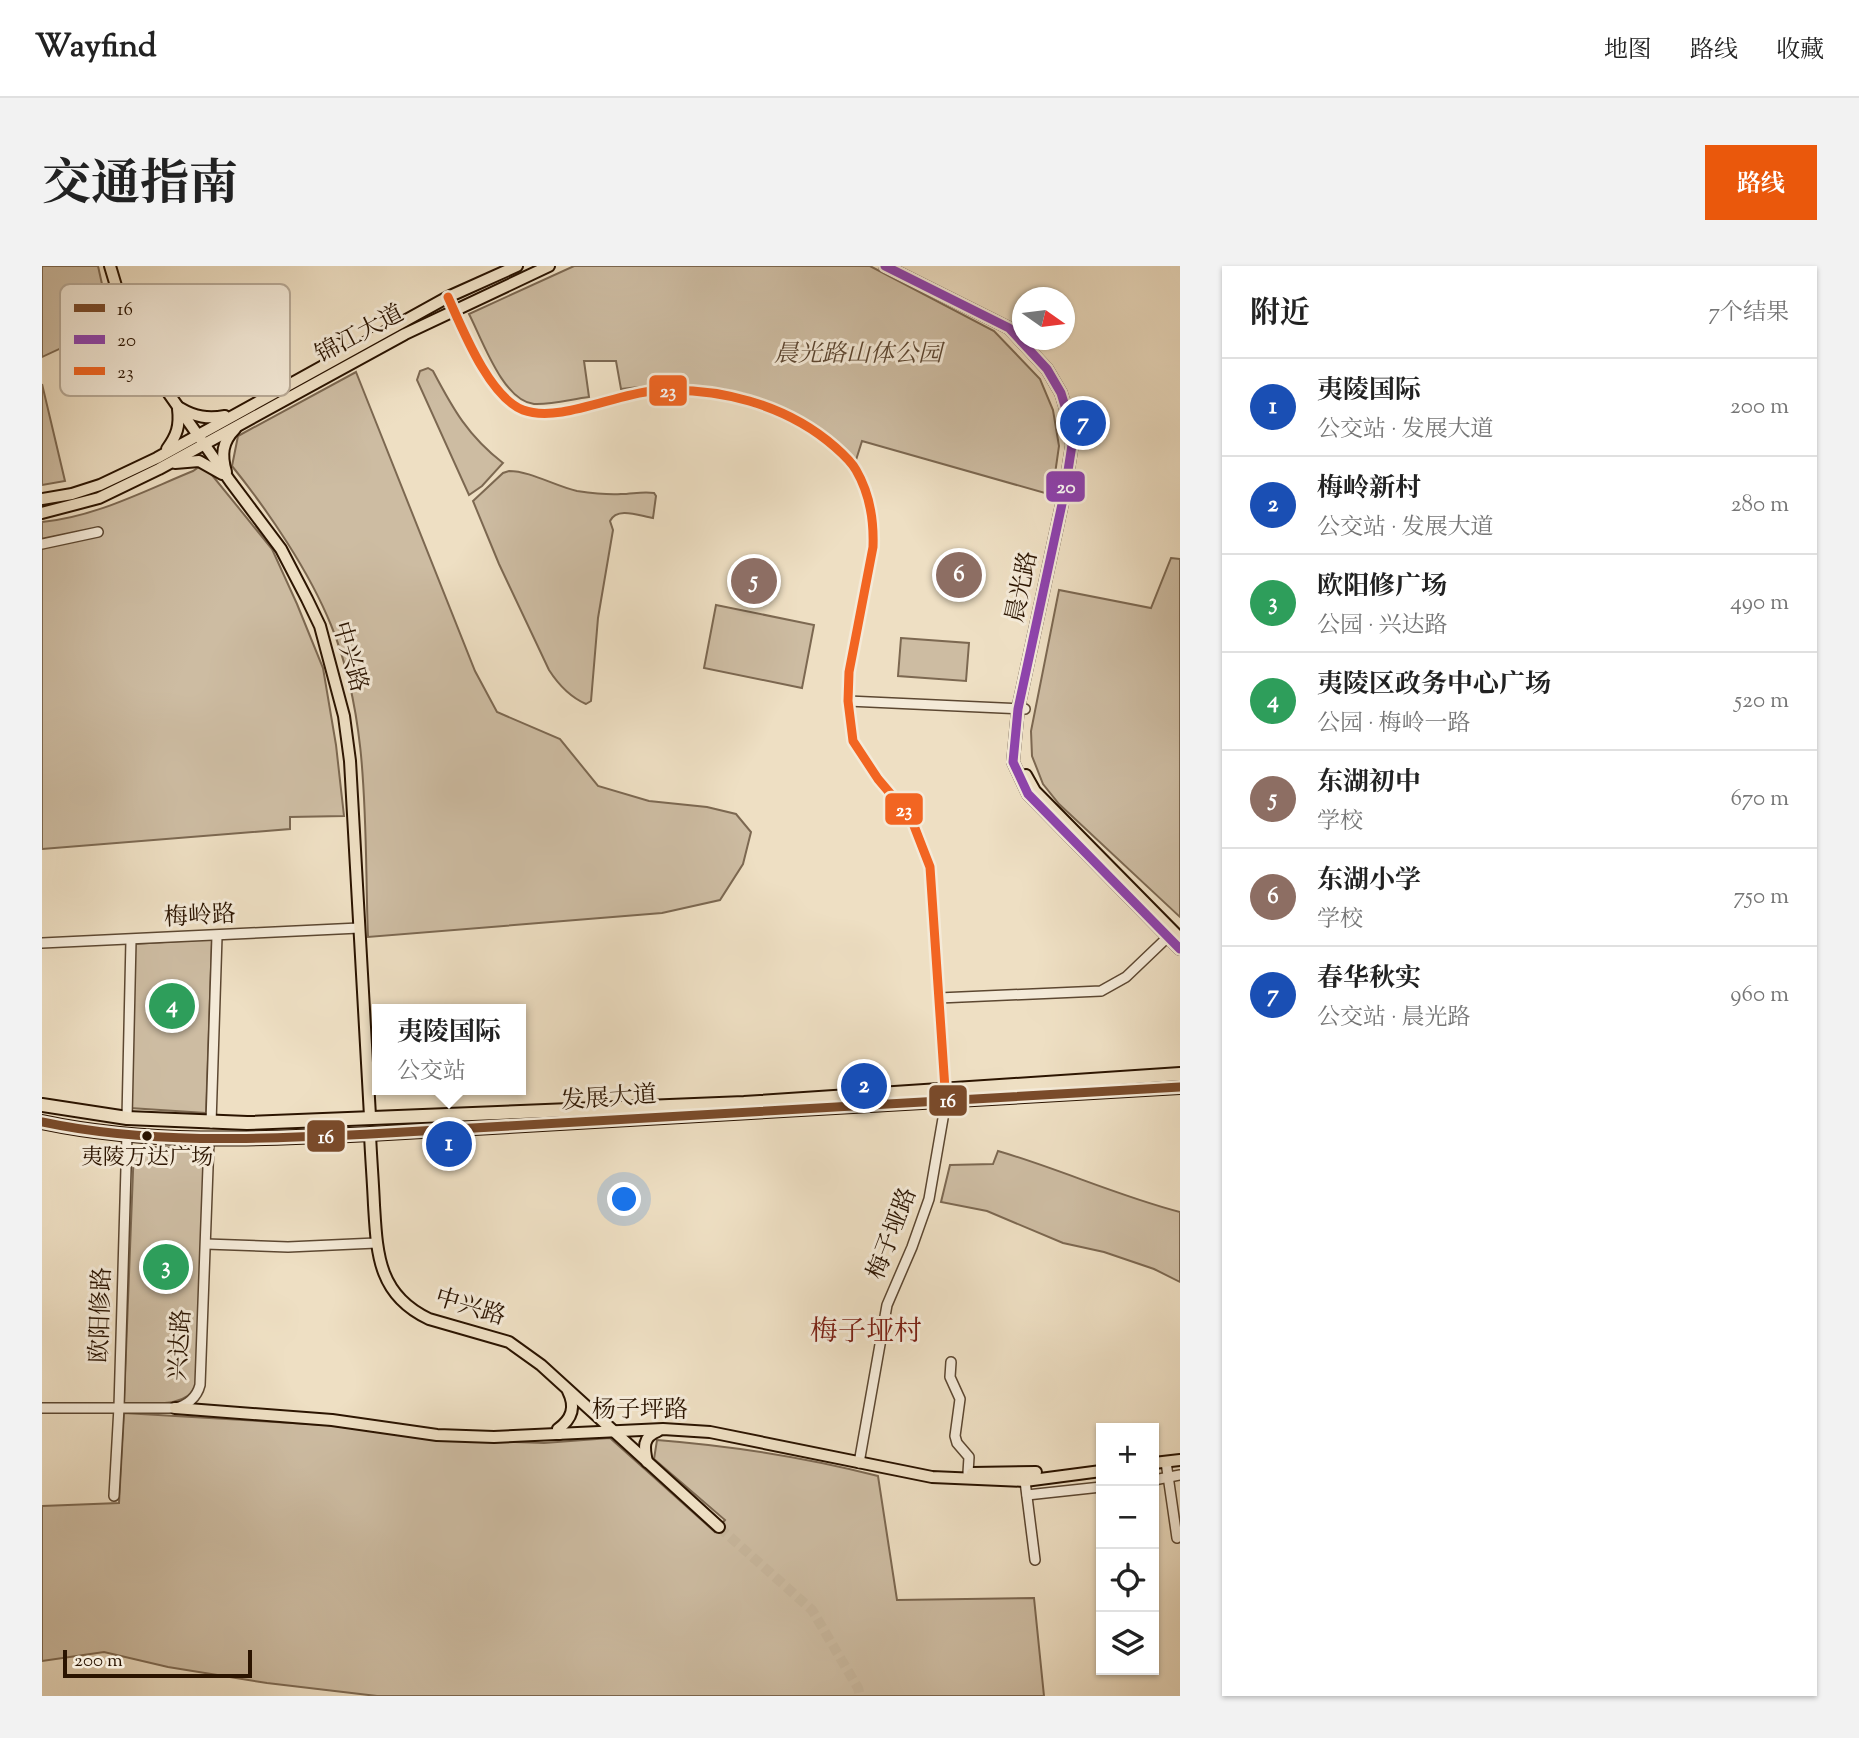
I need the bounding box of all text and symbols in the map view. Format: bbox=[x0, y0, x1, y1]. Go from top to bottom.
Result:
text: Wayfind bbox=[35, 24, 157, 72]
text: 地图 bbox=[1604, 34, 1652, 68]
text: 路线 bbox=[1690, 34, 1738, 68]
text: 收藏 bbox=[1776, 34, 1824, 68]
button: 路线 bbox=[1705, 145, 1817, 220]
text: 交通指南 bbox=[42, 152, 238, 222]
legend bbox=[60, 284, 290, 396]
north arrow bbox=[1012, 287, 1075, 350]
text: 附近 bbox=[1250, 293, 1310, 336]
text: 16 bbox=[117, 297, 133, 324]
street label: 锦江大道 bbox=[310, 297, 410, 373]
text: 7个结果 bbox=[1708, 297, 1789, 330]
text: 20 bbox=[117, 328, 136, 355]
park label: 晨光路山体公园 bbox=[774, 338, 946, 372]
text: 23 bbox=[117, 360, 134, 387]
text: 夷陵国际 bbox=[1317, 373, 1421, 410]
line badge: 23 bbox=[648, 374, 688, 407]
text: 23 bbox=[660, 379, 677, 406]
text: 1 bbox=[1269, 391, 1277, 424]
text: 200 m bbox=[1730, 391, 1789, 424]
pin: 7 bbox=[1060, 397, 1106, 449]
text: 公交站 · 发展大道 bbox=[1317, 414, 1494, 447]
line badge: 20 bbox=[1045, 470, 1086, 503]
text: 梅岭新村 bbox=[1317, 471, 1421, 508]
text: 20 bbox=[1057, 475, 1075, 502]
text: 2 bbox=[1268, 489, 1278, 522]
text: 280 m bbox=[1731, 489, 1789, 522]
text: 公交站 · 发展大道 bbox=[1317, 512, 1494, 545]
street label: 晨光路 bbox=[999, 548, 1047, 626]
pin: 6 bbox=[936, 549, 982, 601]
pin: 5 bbox=[731, 555, 777, 607]
text: 欧阳修广场 bbox=[1317, 569, 1447, 606]
text: 3 bbox=[1268, 587, 1278, 620]
text: 490 m bbox=[1730, 587, 1789, 620]
text: 公园 · 兴达路 bbox=[1317, 610, 1448, 643]
street label: 中兴路 bbox=[323, 618, 375, 696]
text: 夷陵区政务中心广场 bbox=[1317, 667, 1551, 704]
text: 4 bbox=[1267, 685, 1279, 718]
text: 520 m bbox=[1734, 685, 1789, 718]
text: 公园 · 梅岭一路 bbox=[1317, 708, 1471, 741]
text: 东湖初中 bbox=[1317, 765, 1421, 802]
text: 5 bbox=[1269, 783, 1277, 816]
text: 670 m bbox=[1730, 783, 1789, 816]
line badge: 23 bbox=[884, 792, 924, 826]
text: 23 bbox=[896, 798, 913, 825]
text: 学校 bbox=[1317, 806, 1363, 839]
text: 东湖小学 bbox=[1317, 863, 1421, 900]
text: 6 bbox=[1267, 881, 1279, 914]
text: 750 m bbox=[1734, 881, 1789, 914]
street label: 梅岭路 bbox=[163, 898, 237, 936]
text: 学校 bbox=[1317, 904, 1363, 937]
text: 春华秋实 bbox=[1317, 961, 1421, 998]
text: 7 bbox=[1267, 979, 1279, 1012]
text: 960 m bbox=[1730, 979, 1789, 1012]
pin: 4 bbox=[149, 980, 195, 1032]
text: 公交站 · 晨光路 bbox=[1317, 1002, 1471, 1035]
popup bbox=[372, 1004, 526, 1095]
text: 夷陵国际 bbox=[397, 1015, 501, 1052]
text: 公交站 bbox=[397, 1056, 466, 1089]
pin: 2 bbox=[841, 1060, 887, 1112]
street label: 发展大道 bbox=[560, 1079, 658, 1119]
line badge: 16 bbox=[928, 1084, 968, 1117]
text: 16 bbox=[940, 1089, 956, 1116]
pin: 1 bbox=[426, 1118, 472, 1170]
line badge: 16 bbox=[306, 1119, 346, 1153]
text: 16 bbox=[318, 1125, 334, 1152]
marker: 夷陵万达广场 bbox=[140, 1129, 154, 1143]
place label: 夷陵万达广场 bbox=[81, 1143, 213, 1175]
your location bbox=[607, 1182, 641, 1216]
street label: 梅子垭路 bbox=[860, 1183, 926, 1285]
pin: 3 bbox=[143, 1241, 189, 1293]
street label: 欧阳修路 bbox=[83, 1266, 121, 1364]
street label: 中兴路 bbox=[431, 1281, 509, 1335]
street label: 兴达路 bbox=[162, 1308, 200, 1382]
district label: 梅子垭村 bbox=[810, 1313, 922, 1353]
street label: 杨子坪路 bbox=[592, 1394, 688, 1428]
map controls bbox=[1096, 1423, 1159, 1675]
button: + bbox=[1096, 1423, 1159, 1486]
button: − bbox=[1096, 1486, 1159, 1549]
button: locate bbox=[1096, 1549, 1159, 1612]
button: layers bbox=[1096, 1612, 1159, 1675]
scale bar bbox=[63, 1647, 252, 1679]
text: 200 m bbox=[74, 1648, 123, 1675]

